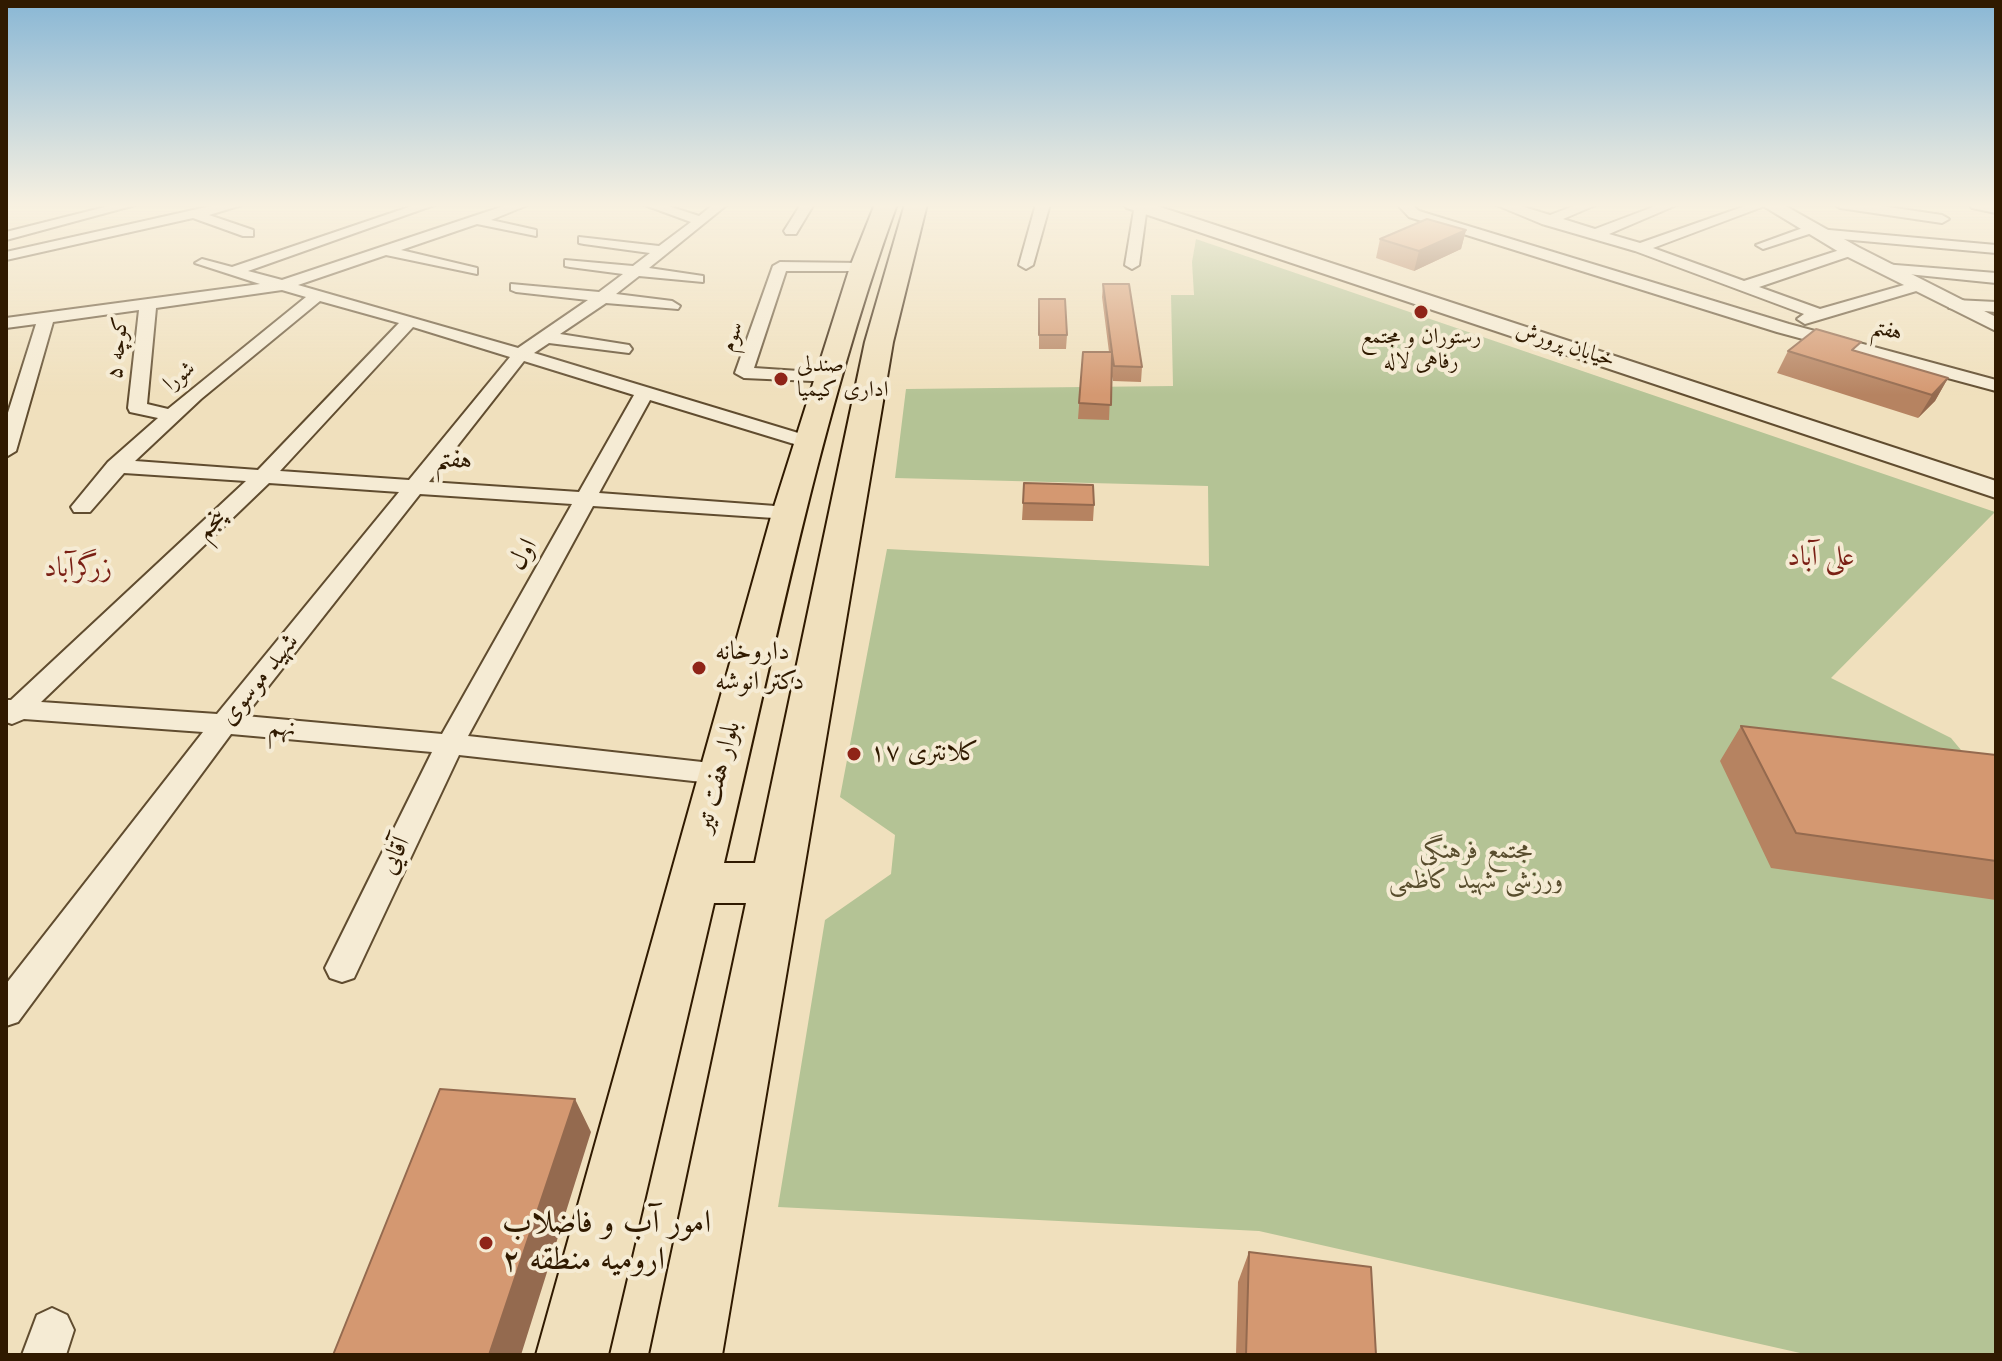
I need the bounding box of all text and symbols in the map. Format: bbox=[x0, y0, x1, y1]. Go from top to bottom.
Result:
marker: رستوران و مجتمع رفاهی لاله bbox=[1412, 303, 1430, 321]
street label: هفتم bbox=[1869, 314, 1905, 348]
street label: کوچه ۵ bbox=[103, 316, 135, 380]
street label: خیابان پرورش bbox=[1512, 318, 1618, 374]
street label: سوم bbox=[716, 319, 750, 355]
place label: رستوران و مجتمع رفاهی لاله bbox=[1361, 325, 1481, 376]
place label: صندلی اداری کیمیا bbox=[797, 353, 888, 404]
street label: شورا bbox=[159, 356, 201, 398]
marker: صندلی اداری کیمیا bbox=[772, 370, 790, 388]
street label: هفتم bbox=[435, 444, 473, 478]
street label: پنجم bbox=[190, 503, 234, 547]
street label: اول bbox=[503, 534, 545, 576]
district label: علی آباد bbox=[1787, 542, 1855, 576]
district label: زرگرآباد bbox=[44, 553, 112, 587]
street label: شهید موسوی bbox=[214, 628, 306, 732]
place label: داروخانه دکتر انوشه bbox=[715, 637, 804, 698]
marker: داروخانه دکتر انوشه bbox=[690, 659, 708, 677]
street label: نهم bbox=[267, 712, 297, 746]
street label: بلوار هفت تیر bbox=[689, 718, 749, 836]
place label: کلانتری ۱۷ bbox=[870, 738, 979, 770]
marker: کلانتری ۱۷ bbox=[845, 745, 863, 763]
street label: آقایی bbox=[374, 832, 418, 880]
park label: مجتمع فرهنگی ورزشی شهید کاظمی bbox=[1388, 836, 1564, 898]
place label: امور آب و فاضلاب ارومیه منطقه ۲ bbox=[502, 1206, 711, 1281]
marker: امور آب و فاضلاب ارومیه منطقه ۲ bbox=[477, 1234, 495, 1252]

